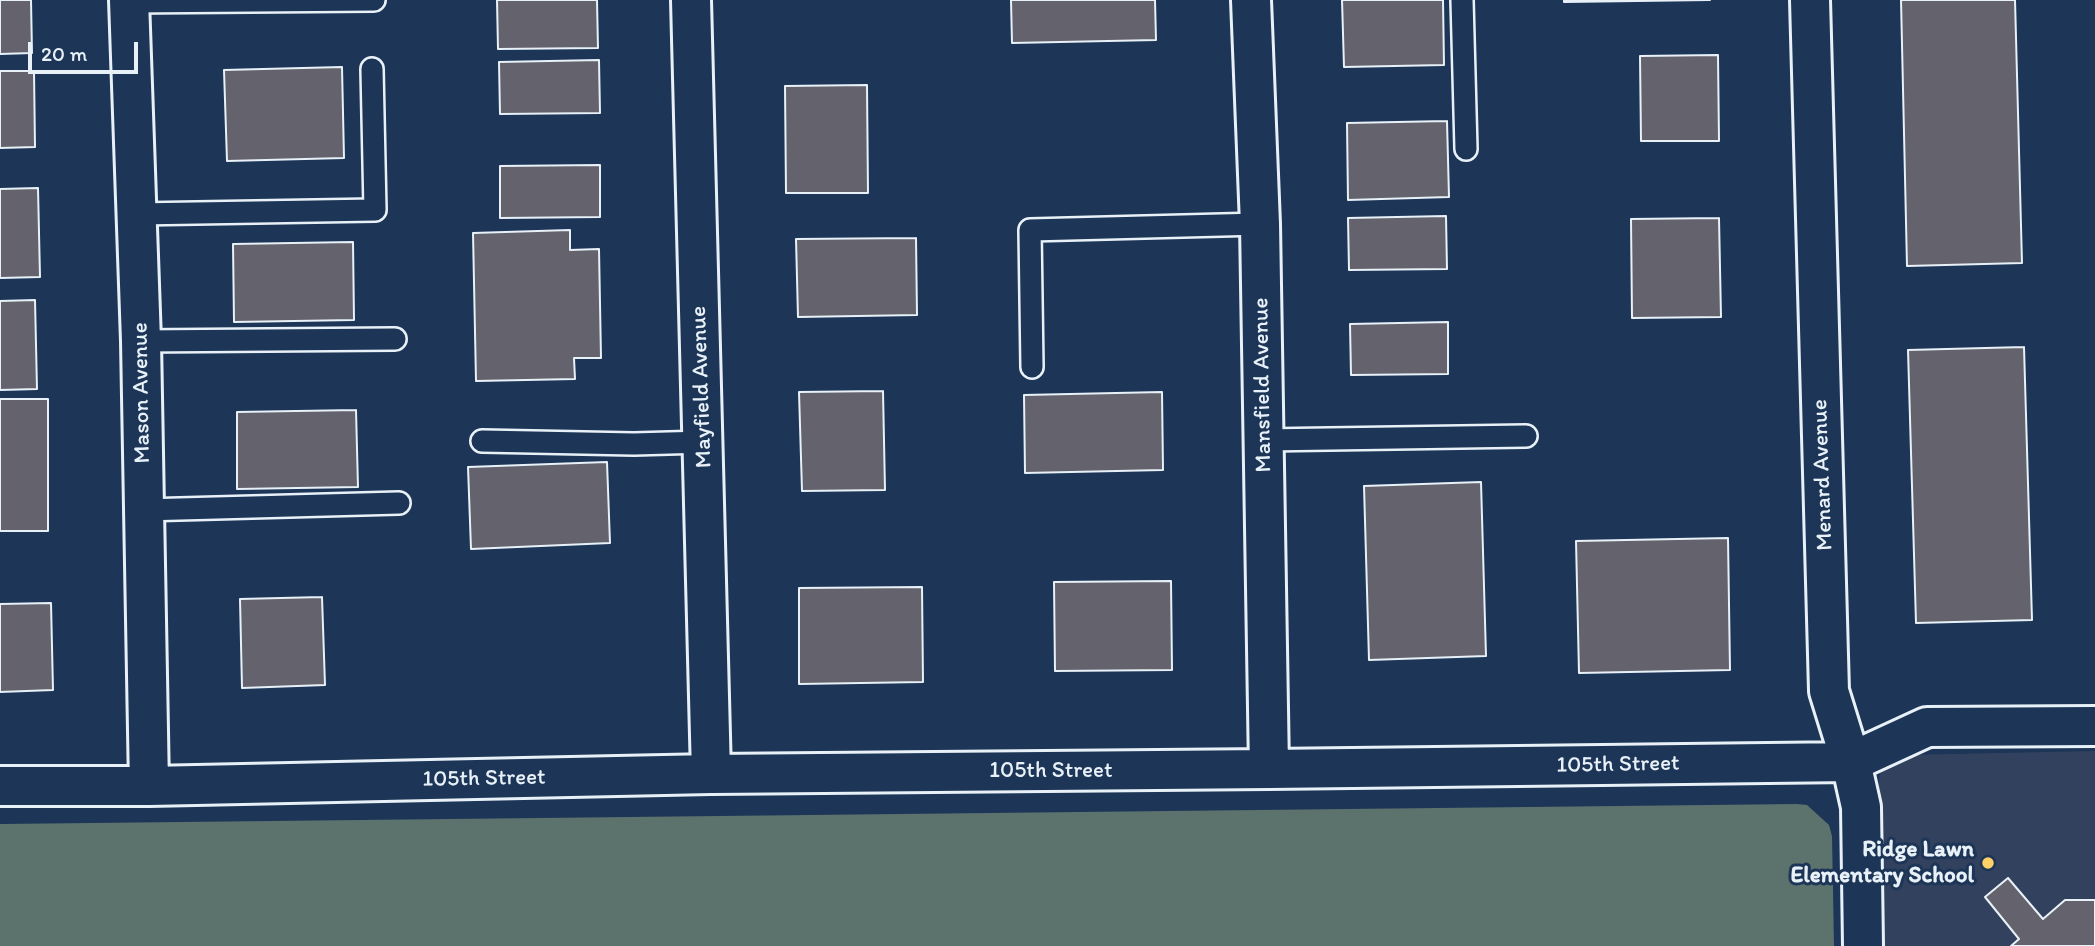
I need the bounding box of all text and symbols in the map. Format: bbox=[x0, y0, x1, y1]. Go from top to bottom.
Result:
scale bar bbox=[32, 28, 142, 72]
text: 20 m bbox=[41, 41, 87, 66]
street label: Mansfield Avenue bbox=[1248, 297, 1278, 473]
street label: Mayfield Avenue bbox=[685, 305, 719, 469]
street label: Mason Avenue bbox=[127, 322, 157, 464]
street label: Menard Avenue bbox=[1807, 399, 1839, 551]
street label: 105th Street bbox=[1556, 750, 1680, 780]
street label: 105th Street bbox=[989, 757, 1113, 785]
street label: 105th Street bbox=[422, 764, 546, 794]
place label: Ridge Lawn Elementary School bbox=[1791, 836, 1974, 890]
marker: Ridge Lawn Elementary School bbox=[1980, 855, 1996, 871]

